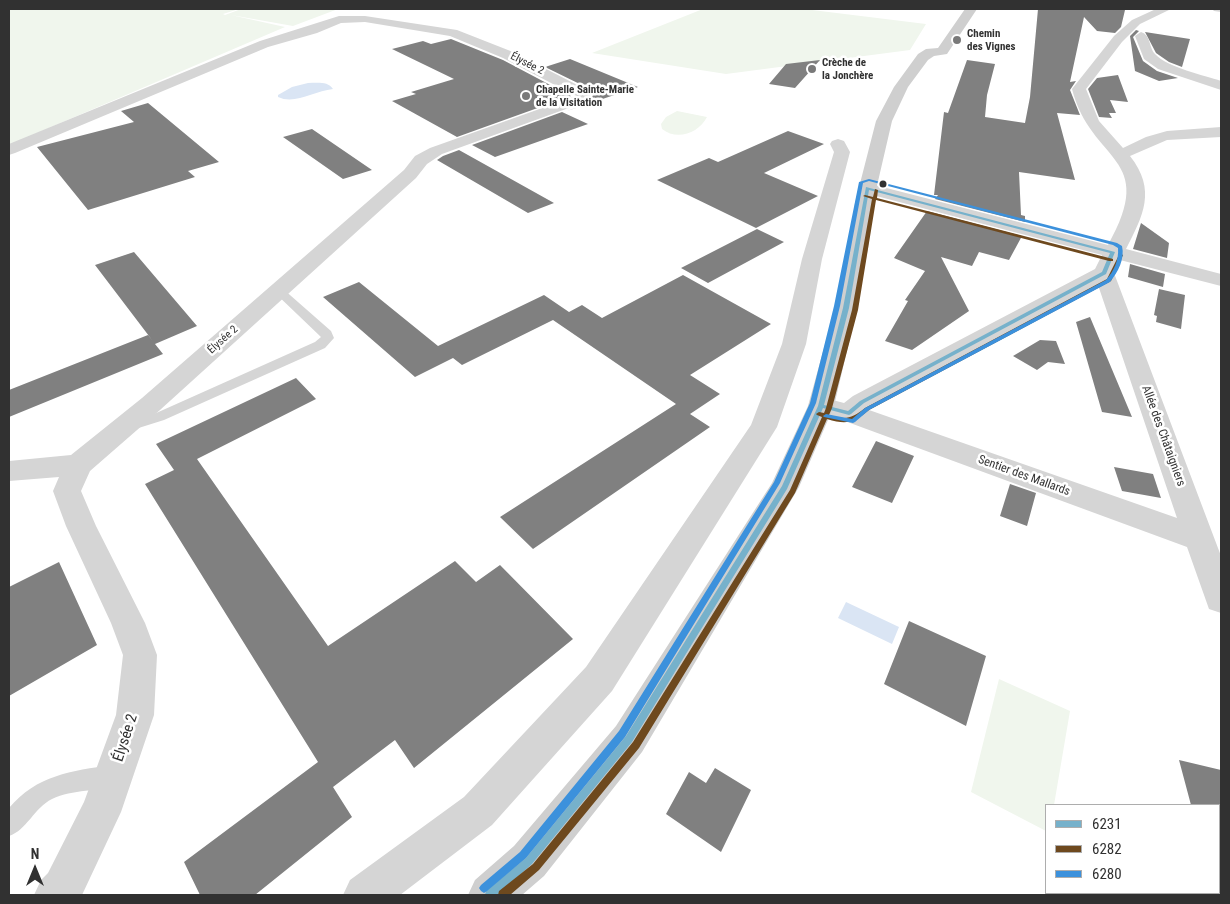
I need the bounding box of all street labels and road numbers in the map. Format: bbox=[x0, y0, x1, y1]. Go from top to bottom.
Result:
street label: Élysée 2 bbox=[508, 50, 546, 78]
street label: Élysée 2 bbox=[205, 323, 241, 357]
street label: Allée des Châtaigniers bbox=[1138, 384, 1188, 488]
street label: Sentier des Mallards bbox=[976, 453, 1072, 499]
street label: Élysée 2 bbox=[110, 712, 142, 764]

